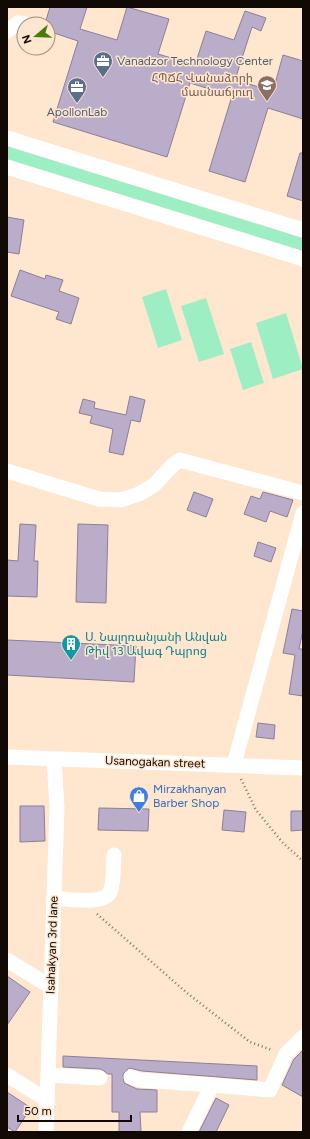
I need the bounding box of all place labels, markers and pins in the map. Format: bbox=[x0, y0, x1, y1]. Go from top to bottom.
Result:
office icon: Vanadzor Technology Center bbox=[92, 50, 114, 78]
place label: Vanadzor Technology Center bbox=[117, 54, 273, 68]
place label: ՀՊՃՀ Վանաձորի մասնաճյուղ bbox=[151, 71, 254, 99]
school or university icon: ՀՊՃՀ Վանաձորի մասնաճյուղ bbox=[256, 74, 278, 102]
office icon: ApollonLab bbox=[66, 76, 88, 104]
place label: ApollonLab bbox=[47, 105, 107, 119]
place label: Ս. Նալղռանյանի Անվան Թիվ 13 Ավագ Դպրոց bbox=[85, 630, 227, 658]
building icon: Ս. Նալղռանյանի Անվան Թիվ 13 Ավագ Դպրոց bbox=[60, 633, 82, 661]
place label: Mirzakhanyan Barber Shop bbox=[153, 782, 227, 810]
shop icon: Mirzakhanyan Barber Shop bbox=[128, 785, 150, 813]

